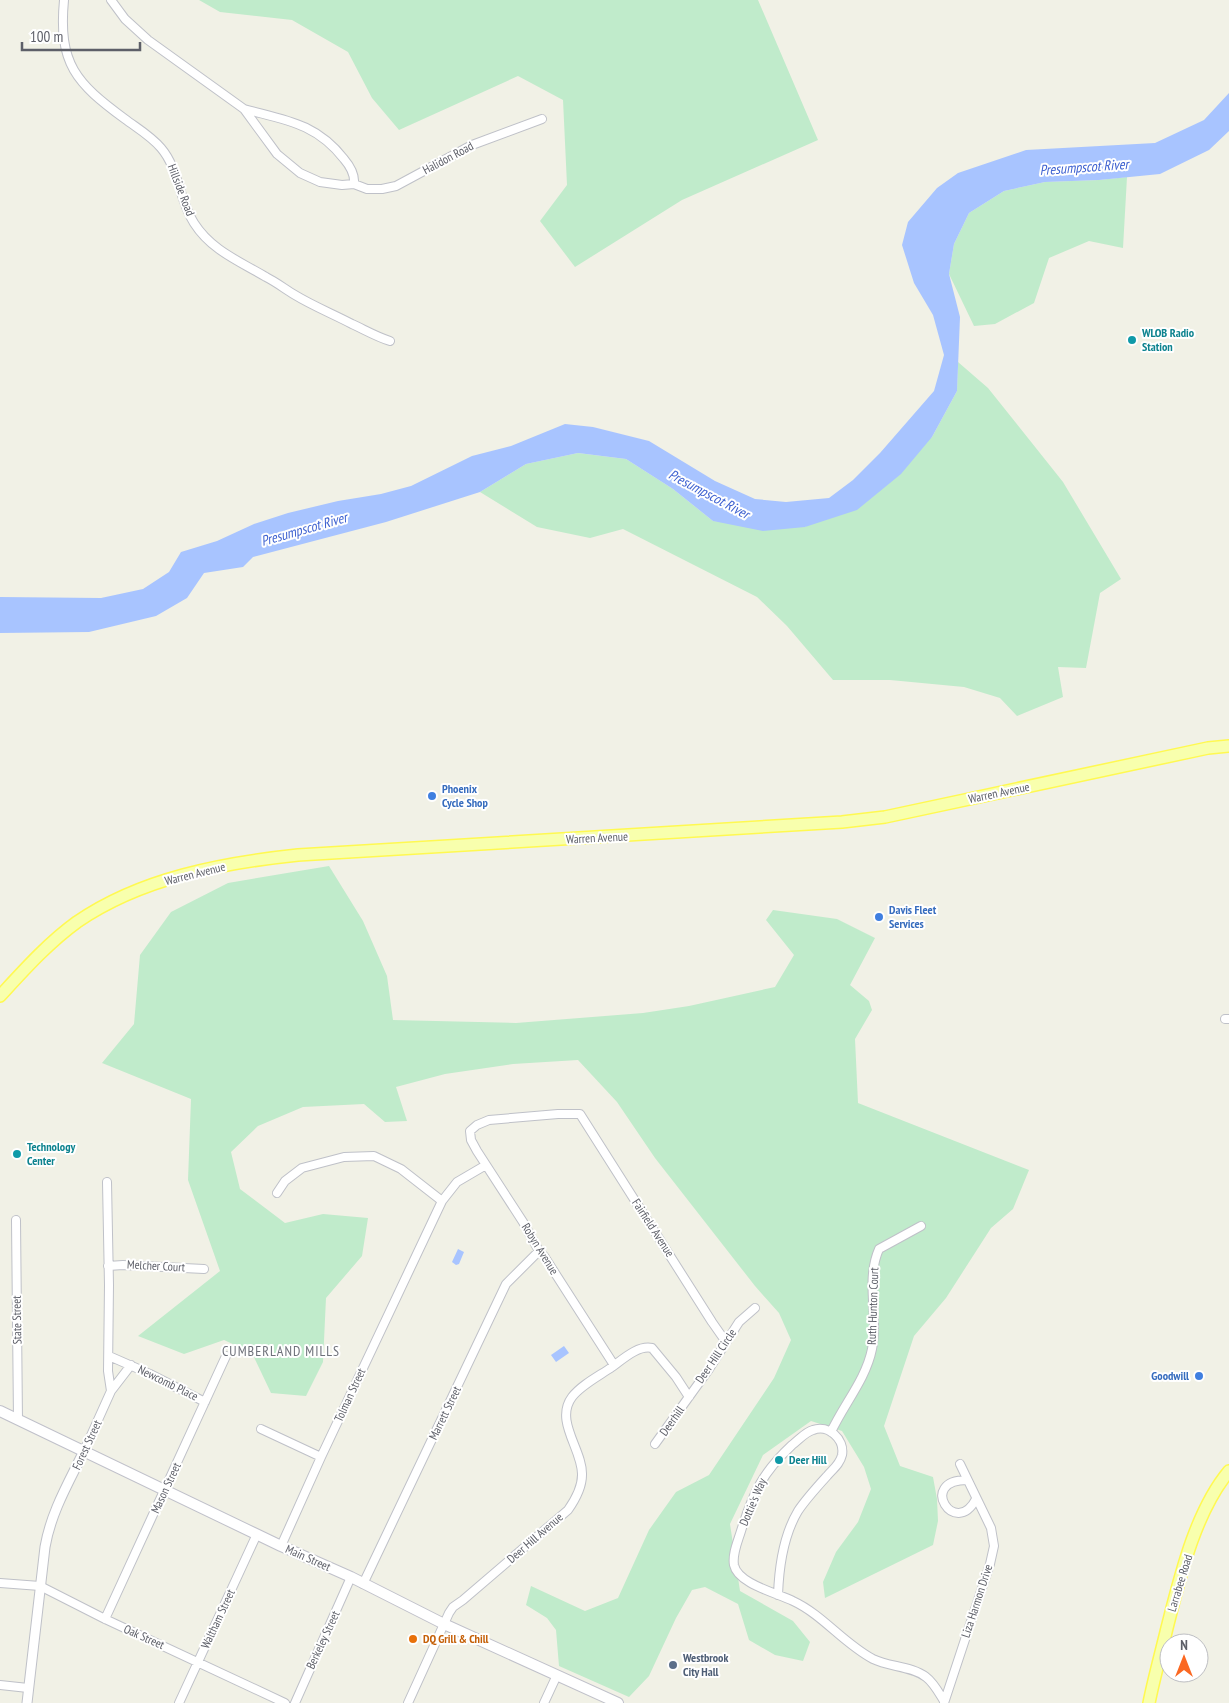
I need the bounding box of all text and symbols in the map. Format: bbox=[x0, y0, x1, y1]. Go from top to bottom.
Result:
scale bar bbox=[22, 20, 140, 52]
text: 100 m bbox=[30, 27, 63, 46]
street label: Halidon Road bbox=[420, 138, 476, 177]
water label: Presumpscot River bbox=[1039, 155, 1131, 179]
street label: Hillside Road bbox=[165, 162, 198, 218]
place label: WLOB Radio Station bbox=[1141, 325, 1195, 354]
marker: WLOB Radio Station bbox=[1126, 334, 1138, 346]
water label: Presumpscot River bbox=[666, 465, 754, 524]
water label: Presumpscot River bbox=[259, 508, 351, 550]
street label: Warren Avenue bbox=[967, 779, 1031, 806]
place label: Phoenix Cycle Shop bbox=[442, 781, 488, 810]
marker: Phoenix Cycle Shop bbox=[426, 790, 438, 802]
street label: Warren Avenue bbox=[566, 828, 628, 847]
street label: Warren Avenue bbox=[163, 859, 227, 888]
place label: Davis Fleet Services bbox=[889, 902, 937, 931]
marker: Davis Fleet Services bbox=[873, 911, 885, 923]
place label: Technology Center bbox=[27, 1139, 75, 1168]
marker: Technology Center bbox=[11, 1148, 23, 1160]
street label: Fairfield Avenue bbox=[629, 1196, 678, 1260]
street label: Robyn Avenue bbox=[519, 1220, 562, 1277]
street label: Melcher Court bbox=[127, 1256, 186, 1275]
street label: Ruth Hunton Court bbox=[864, 1266, 881, 1345]
street label: State Street bbox=[9, 1295, 24, 1345]
street label: Deer Hill Circle bbox=[692, 1326, 739, 1386]
district label: CUMBERLAND MILLS bbox=[222, 1342, 340, 1360]
street label: Newcomb Place bbox=[136, 1362, 201, 1404]
street label: Tolman Street bbox=[331, 1365, 369, 1424]
place label: Goodwill bbox=[1151, 1368, 1189, 1383]
marker: Goodwill bbox=[1193, 1370, 1205, 1382]
street label: Marrett Street bbox=[425, 1383, 464, 1442]
street label: Deerhill bbox=[656, 1403, 687, 1438]
street label: Forest Street bbox=[69, 1417, 105, 1472]
place label: Deer Hill bbox=[789, 1452, 827, 1467]
marker: Deer Hill bbox=[773, 1454, 785, 1466]
street label: Mason Street bbox=[147, 1459, 184, 1516]
street label: Dottie's Way bbox=[736, 1475, 769, 1528]
street label: Deer Hill Avenue bbox=[504, 1509, 566, 1566]
street label: Main Street bbox=[283, 1541, 334, 1574]
street label: Larrabee Road bbox=[1164, 1552, 1195, 1613]
street label: Liza Harmon Drive bbox=[958, 1562, 995, 1639]
street label: Waltham Street bbox=[197, 1586, 238, 1651]
street label: Berkeley Street bbox=[303, 1608, 343, 1671]
street label: Oak Street bbox=[121, 1621, 168, 1652]
place label: DQ Grill & Chill bbox=[423, 1631, 489, 1646]
marker: DQ Grill & Chill bbox=[407, 1633, 419, 1645]
north arrow bbox=[1159, 1633, 1209, 1683]
text: N bbox=[1180, 1636, 1188, 1654]
place label: Westbrook City Hall bbox=[682, 1650, 728, 1679]
marker: Westbrook City Hall bbox=[667, 1659, 679, 1671]

